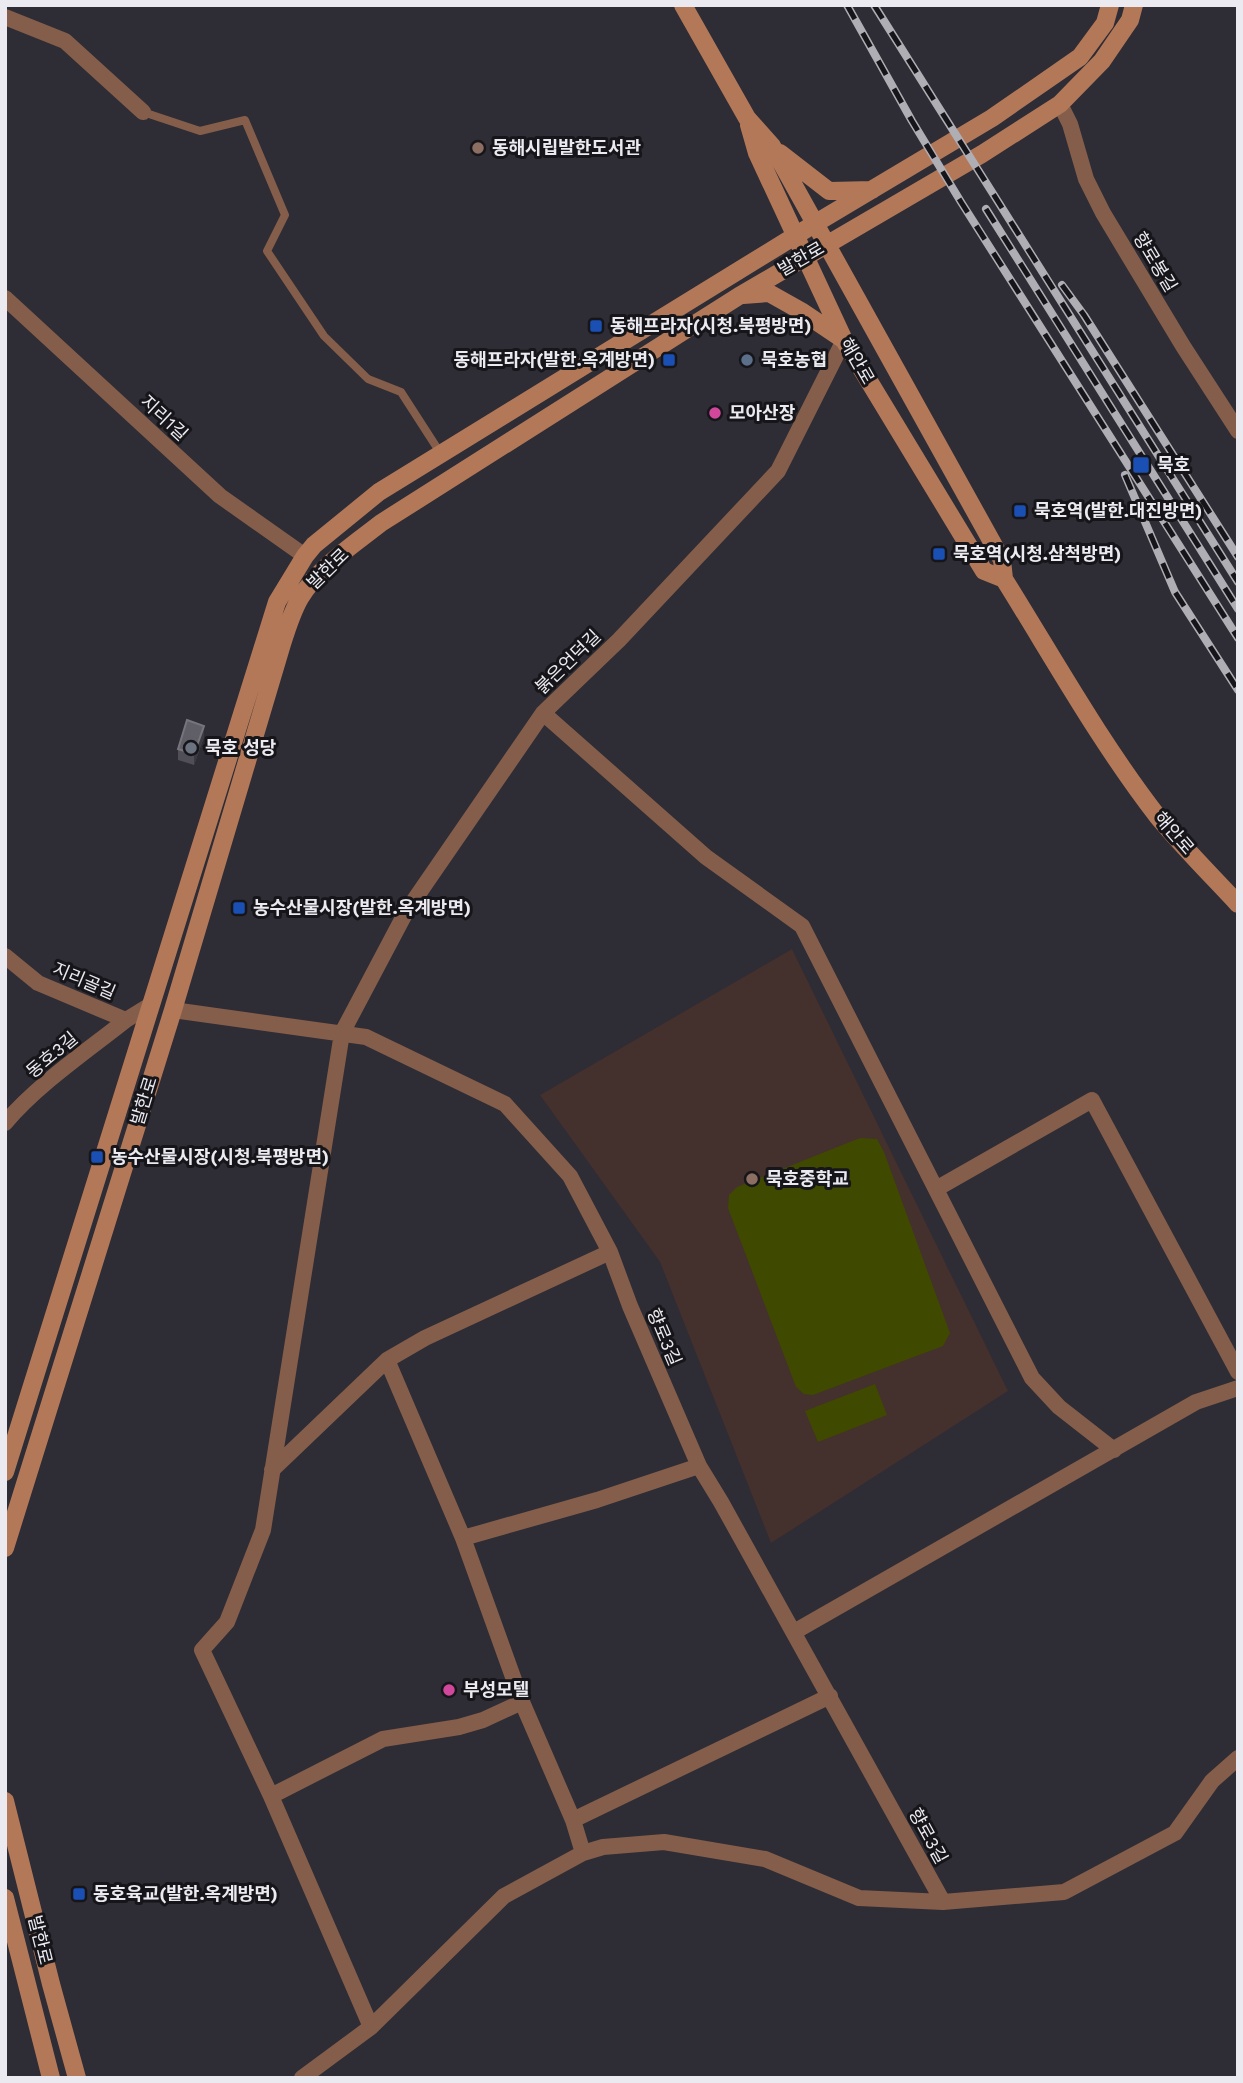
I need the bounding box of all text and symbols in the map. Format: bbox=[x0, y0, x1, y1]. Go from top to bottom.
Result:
place label: 동해시립발한도서관 bbox=[492, 137, 641, 158]
marker: 동해시립발한도서관 bbox=[470, 140, 486, 156]
street label: 향로봉길 bbox=[1129, 228, 1181, 296]
street label: 발한로 bbox=[774, 237, 828, 280]
place label: 동해프라자(시청.북평방면) bbox=[610, 315, 811, 336]
marker: 동해프라자(시청.북평방면) bbox=[588, 318, 604, 334]
street label: 해안로 bbox=[836, 334, 879, 388]
place label: 동해프라자(발한.옥계방면) bbox=[454, 349, 655, 370]
place label: 묵호농협 bbox=[761, 349, 827, 370]
marker: 동해프라자(발한.옥계방면) bbox=[661, 352, 677, 368]
marker: 묵호농협 bbox=[739, 352, 755, 368]
street label: 지리1길 bbox=[136, 391, 192, 445]
place label: 모아산장 bbox=[729, 402, 796, 423]
marker: 모아산장 bbox=[707, 405, 723, 421]
place label: 묵호 bbox=[1157, 454, 1190, 475]
marker: 묵호 bbox=[1131, 455, 1151, 475]
place label: 묵호역(발한.대진방면) bbox=[1034, 500, 1202, 521]
marker: 묵호역(발한.대진방면) bbox=[1012, 503, 1028, 519]
place label: 묵호역(시청.삼척방면) bbox=[953, 543, 1121, 564]
street label: 발한로 bbox=[302, 544, 353, 593]
marker: 묵호역(시청.삼척방면) bbox=[931, 546, 947, 562]
street label: 붉은언덕길 bbox=[531, 625, 605, 698]
place label: 묵호 성당 bbox=[205, 737, 276, 758]
marker: 묵호 성당 bbox=[183, 740, 199, 756]
street label: 해안로 bbox=[1150, 807, 1199, 858]
place label: 농수산물시장(발한.옥계방면) bbox=[253, 897, 471, 918]
marker: 농수산물시장(발한.옥계방면) bbox=[231, 900, 247, 916]
street label: 지리골길 bbox=[50, 958, 119, 1003]
street label: 동호3길 bbox=[22, 1027, 81, 1082]
street label: 발한로 bbox=[126, 1074, 161, 1128]
place label: 농수산물시장(시청.북평방면) bbox=[111, 1146, 329, 1167]
marker: 농수산물시장(시청.북평방면) bbox=[89, 1149, 105, 1165]
place label: 묵호중학교 bbox=[766, 1168, 849, 1189]
marker: 묵호중학교 bbox=[744, 1171, 760, 1187]
street label: 향로3길 bbox=[643, 1305, 686, 1369]
place label: 부성모텔 bbox=[463, 1679, 529, 1700]
marker: 부성모텔 bbox=[441, 1682, 457, 1698]
street label: 향로3길 bbox=[905, 1804, 952, 1867]
place label: 동호육교(발한.옥계방면) bbox=[93, 1883, 278, 1904]
marker: 동호육교(발한.옥계방면) bbox=[71, 1886, 87, 1902]
street label: 발한로 bbox=[24, 1913, 57, 1967]

